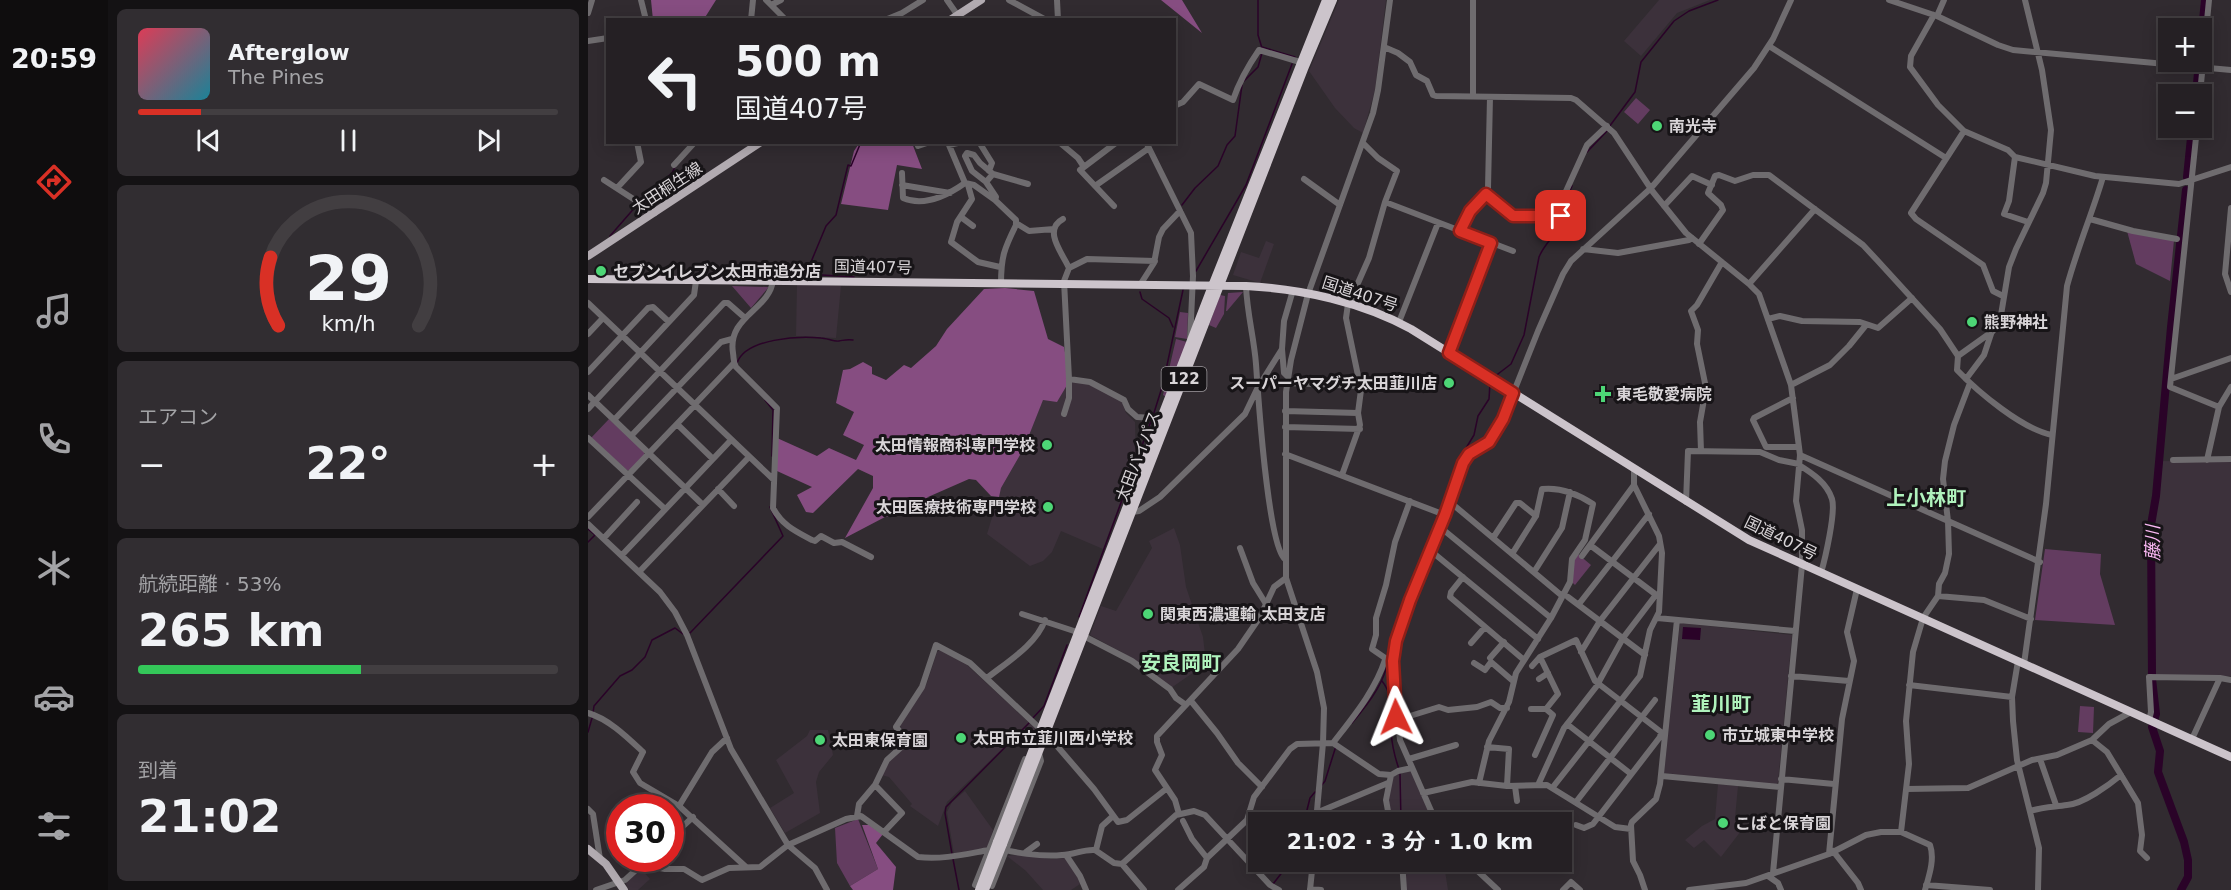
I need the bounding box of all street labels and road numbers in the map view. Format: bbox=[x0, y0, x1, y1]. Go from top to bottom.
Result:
street label: 太田桐生線 bbox=[628, 158, 706, 218]
street label: 国道407号 bbox=[834, 257, 912, 277]
street label: 国道407号 bbox=[1320, 273, 1400, 315]
road number: 122 bbox=[1162, 367, 1206, 391]
street label: 太田バイパス bbox=[1112, 408, 1164, 504]
street label: 国道407号 bbox=[1742, 512, 1820, 564]

